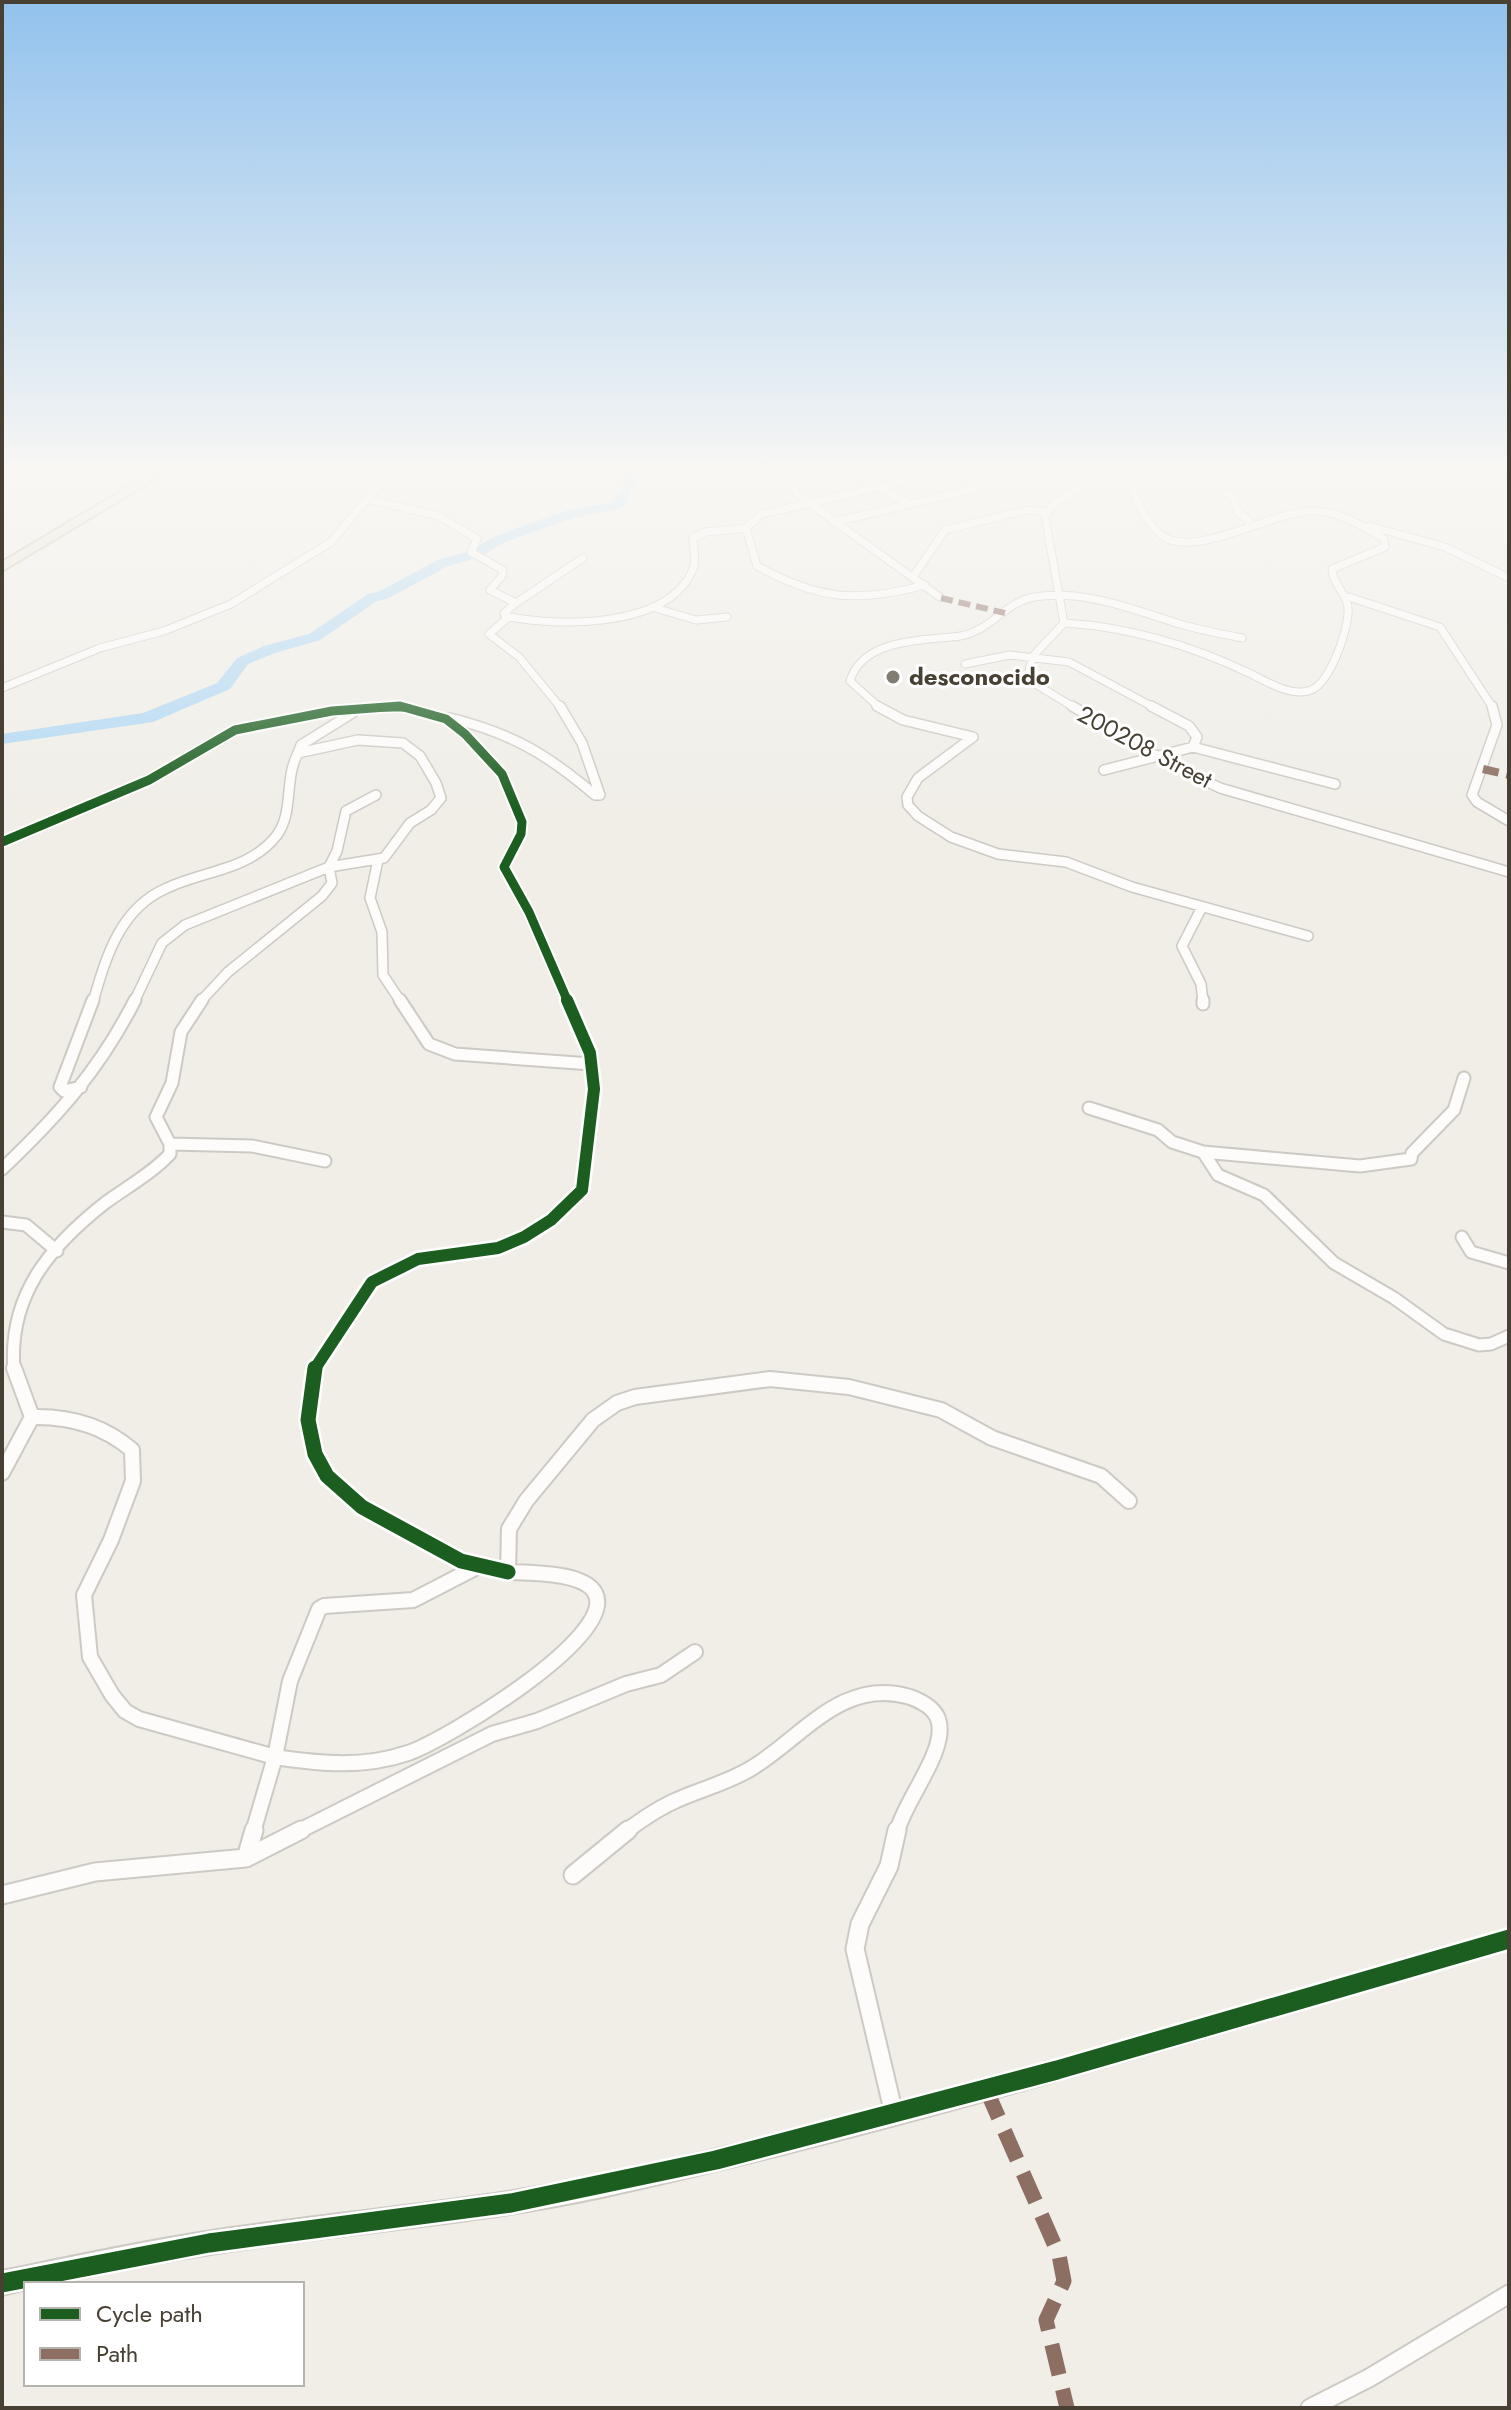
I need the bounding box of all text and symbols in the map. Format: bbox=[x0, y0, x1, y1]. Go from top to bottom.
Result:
place label: desconocido bbox=[909, 659, 1050, 694]
marker: desconocido bbox=[884, 668, 902, 686]
street label: 200208 Street bbox=[1072, 696, 1219, 797]
legend bbox=[24, 2282, 304, 2386]
text: Cycle path bbox=[96, 2296, 203, 2331]
text: Path bbox=[96, 2336, 138, 2371]

